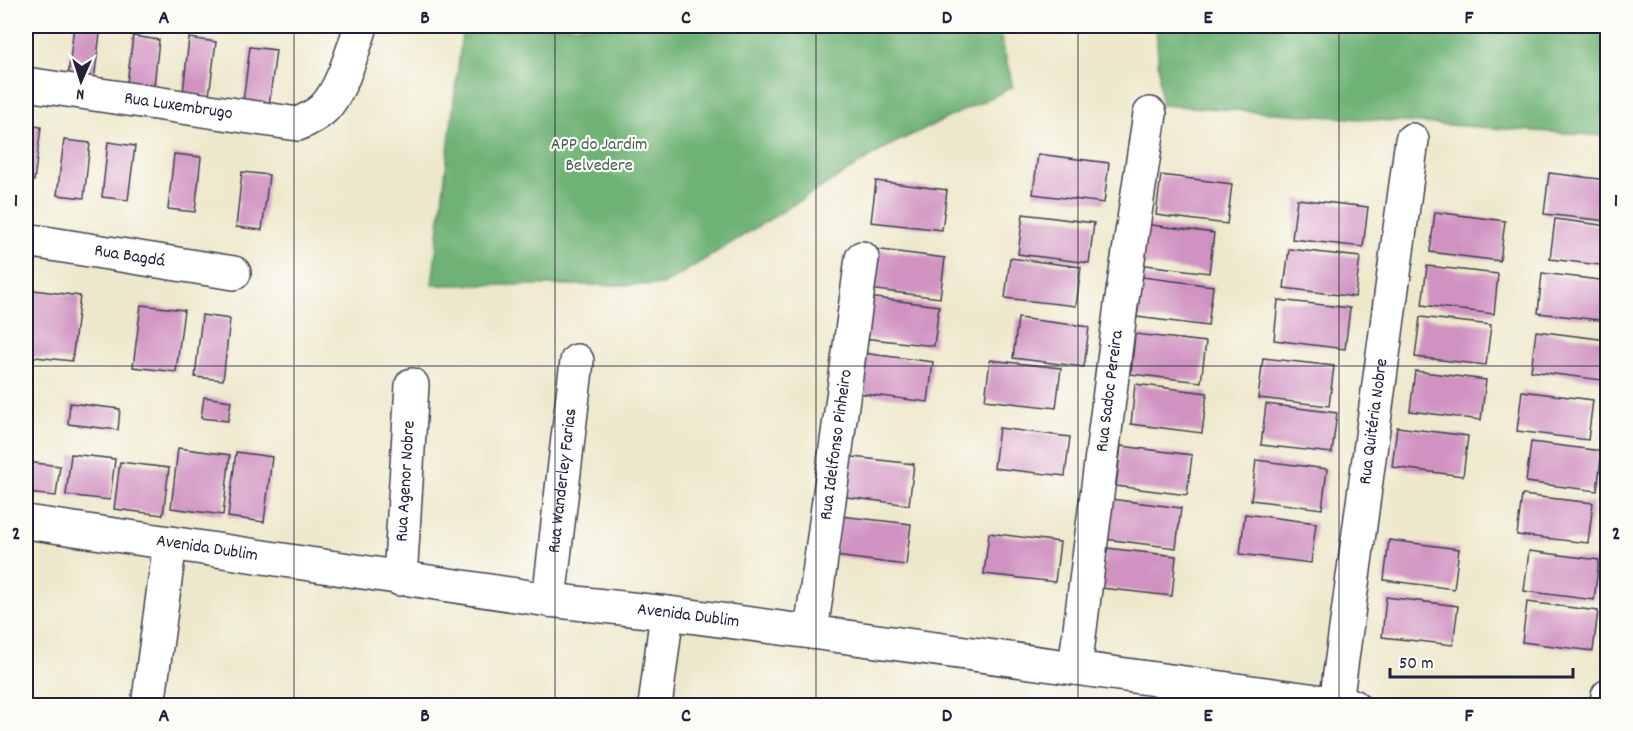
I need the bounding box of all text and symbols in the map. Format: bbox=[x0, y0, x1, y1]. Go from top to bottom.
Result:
text: A bbox=[159, 5, 170, 33]
text: B bbox=[420, 5, 430, 33]
text: C bbox=[681, 5, 691, 33]
text: D bbox=[942, 5, 953, 33]
text: E bbox=[1203, 5, 1213, 33]
text: F bbox=[1465, 5, 1475, 33]
north arrow bbox=[51, 51, 111, 111]
text: N bbox=[76, 82, 85, 105]
street label: Rua Luxembrugo bbox=[122, 86, 234, 127]
park label: APP do Jardim Belvedere bbox=[551, 133, 647, 179]
text: 1 bbox=[14, 188, 18, 216]
text: 1 bbox=[1614, 188, 1618, 216]
street label: Rua Bagdá bbox=[92, 239, 167, 274]
street label: Rua Sadoc Pereira bbox=[1090, 328, 1130, 454]
street label: Rua Quitéria Nobre bbox=[1353, 357, 1395, 486]
street label: Rua Idelfonso Pinheiro bbox=[814, 368, 859, 522]
street label: Rua Wanderley Farias bbox=[542, 407, 584, 555]
street label: Rua Agenor Nobre bbox=[390, 420, 422, 542]
text: 2 bbox=[12, 521, 20, 549]
text: 2 bbox=[1612, 521, 1620, 549]
street label: Avenida Dublim bbox=[154, 529, 260, 569]
street label: Avenida Dublim bbox=[636, 597, 741, 635]
scale bar bbox=[1390, 641, 1573, 679]
text: 50 m bbox=[1399, 652, 1434, 677]
text: A bbox=[159, 703, 170, 731]
text: B bbox=[420, 703, 430, 731]
text: C bbox=[681, 703, 691, 731]
text: D bbox=[942, 703, 953, 731]
text: E bbox=[1203, 703, 1213, 731]
text: F bbox=[1465, 703, 1475, 731]

